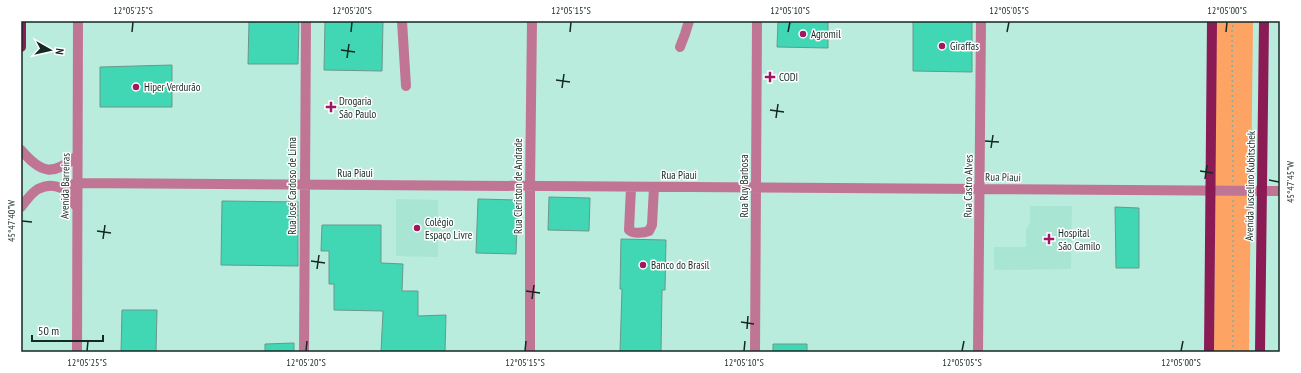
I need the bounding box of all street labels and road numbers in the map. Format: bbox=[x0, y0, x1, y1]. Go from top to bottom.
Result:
street label: Avenida Juscelino Kubitschek bbox=[1242, 130, 1258, 241]
street label: Rua José Cardoso de Lima bbox=[285, 137, 299, 235]
street label: Rua Cleriston de Andrade bbox=[511, 138, 525, 234]
street label: Avenida Barreiras bbox=[57, 153, 73, 219]
street label: Rua Ruy Barbosa bbox=[737, 154, 751, 218]
street label: Rua Castro Alves bbox=[960, 154, 976, 218]
street label: Rua Piaui bbox=[337, 166, 373, 180]
street label: Rua Piaui bbox=[661, 168, 697, 182]
street label: Rua Piaui bbox=[985, 170, 1021, 184]

